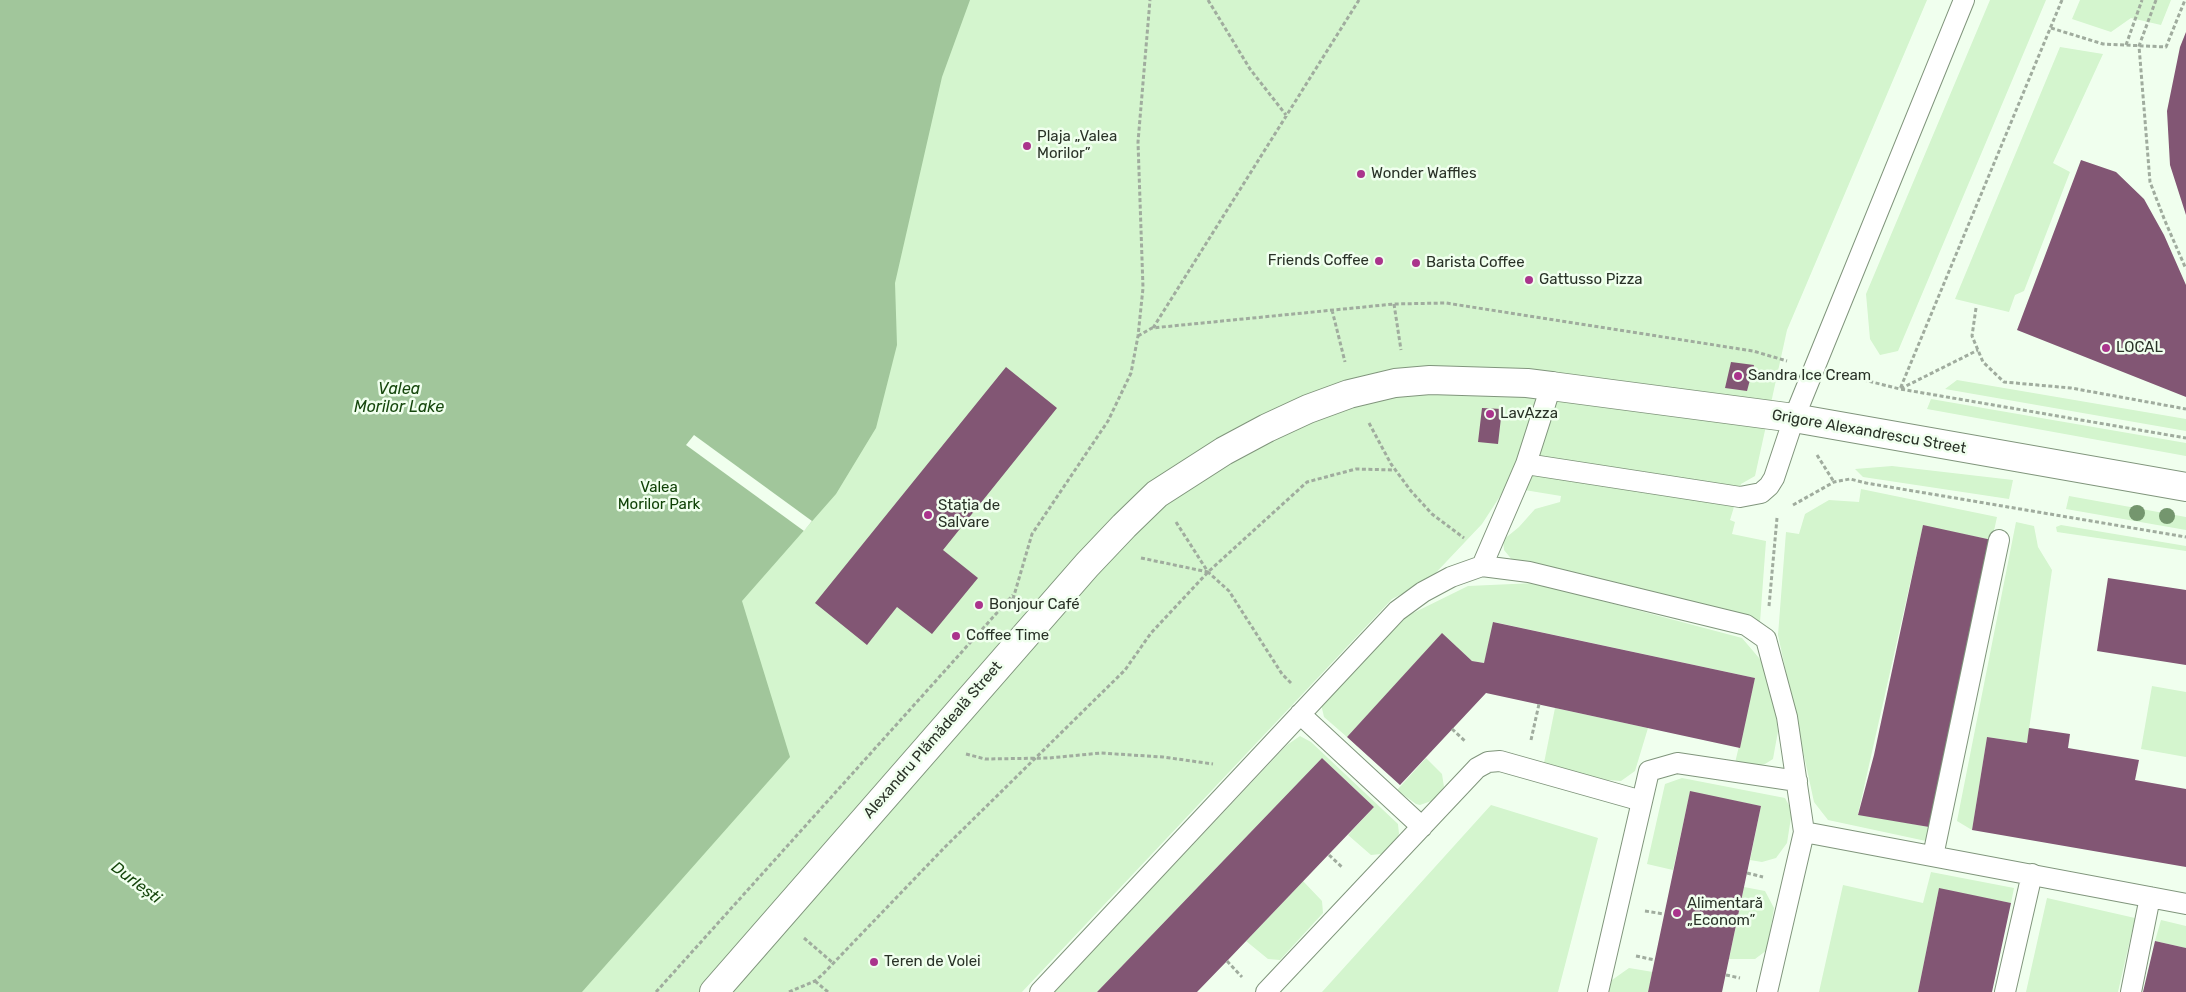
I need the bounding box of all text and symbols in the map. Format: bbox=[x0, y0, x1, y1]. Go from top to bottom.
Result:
place label: Plaja „Valea Morilor” bbox=[1037, 128, 1117, 163]
marker: Plaja „Valea Morilor” bbox=[1021, 140, 1033, 152]
place label: Wonder Waffles bbox=[1371, 165, 1477, 183]
marker: Wonder Waffles bbox=[1355, 168, 1367, 180]
place label: Friends Coffee bbox=[1268, 252, 1369, 270]
place label: Barista Coffee bbox=[1426, 254, 1525, 272]
marker: Friends Coffee bbox=[1373, 255, 1385, 267]
marker: Barista Coffee bbox=[1410, 257, 1422, 269]
place label: Gattusso Pizza bbox=[1539, 271, 1643, 289]
marker: Gattusso Pizza bbox=[1523, 274, 1535, 286]
place label: LOCAL bbox=[2116, 339, 2163, 357]
marker: LOCAL bbox=[2100, 342, 2112, 354]
place label: Sandra Ice Cream bbox=[1748, 367, 1871, 385]
marker: Sandra Ice Cream bbox=[1732, 370, 1744, 382]
water label: Valea Morilor Lake bbox=[354, 379, 444, 417]
place label: LavAzza bbox=[1500, 405, 1558, 423]
street label: Grigore Alexandrescu Street bbox=[1770, 406, 1968, 458]
marker: LavAzza bbox=[1484, 408, 1496, 420]
park label: Valea Morilor Park bbox=[618, 479, 700, 514]
place label: Stația de Salvare bbox=[938, 497, 1000, 532]
marker: Stația de Salvare bbox=[922, 509, 934, 521]
place label: Bonjour Café bbox=[989, 596, 1080, 614]
marker: Bonjour Café bbox=[973, 599, 985, 611]
place label: Coffee Time bbox=[966, 627, 1049, 645]
marker: Coffee Time bbox=[950, 630, 962, 642]
street label: Alexandru Plămădeală Street bbox=[860, 658, 1006, 822]
water label: Durlești bbox=[107, 858, 165, 908]
place label: Alimentară „Econom” bbox=[1687, 895, 1763, 930]
marker: Alimentară „Econom” bbox=[1671, 907, 1683, 919]
place label: Teren de Volei bbox=[884, 953, 981, 971]
marker: Teren de Volei bbox=[868, 956, 880, 968]

